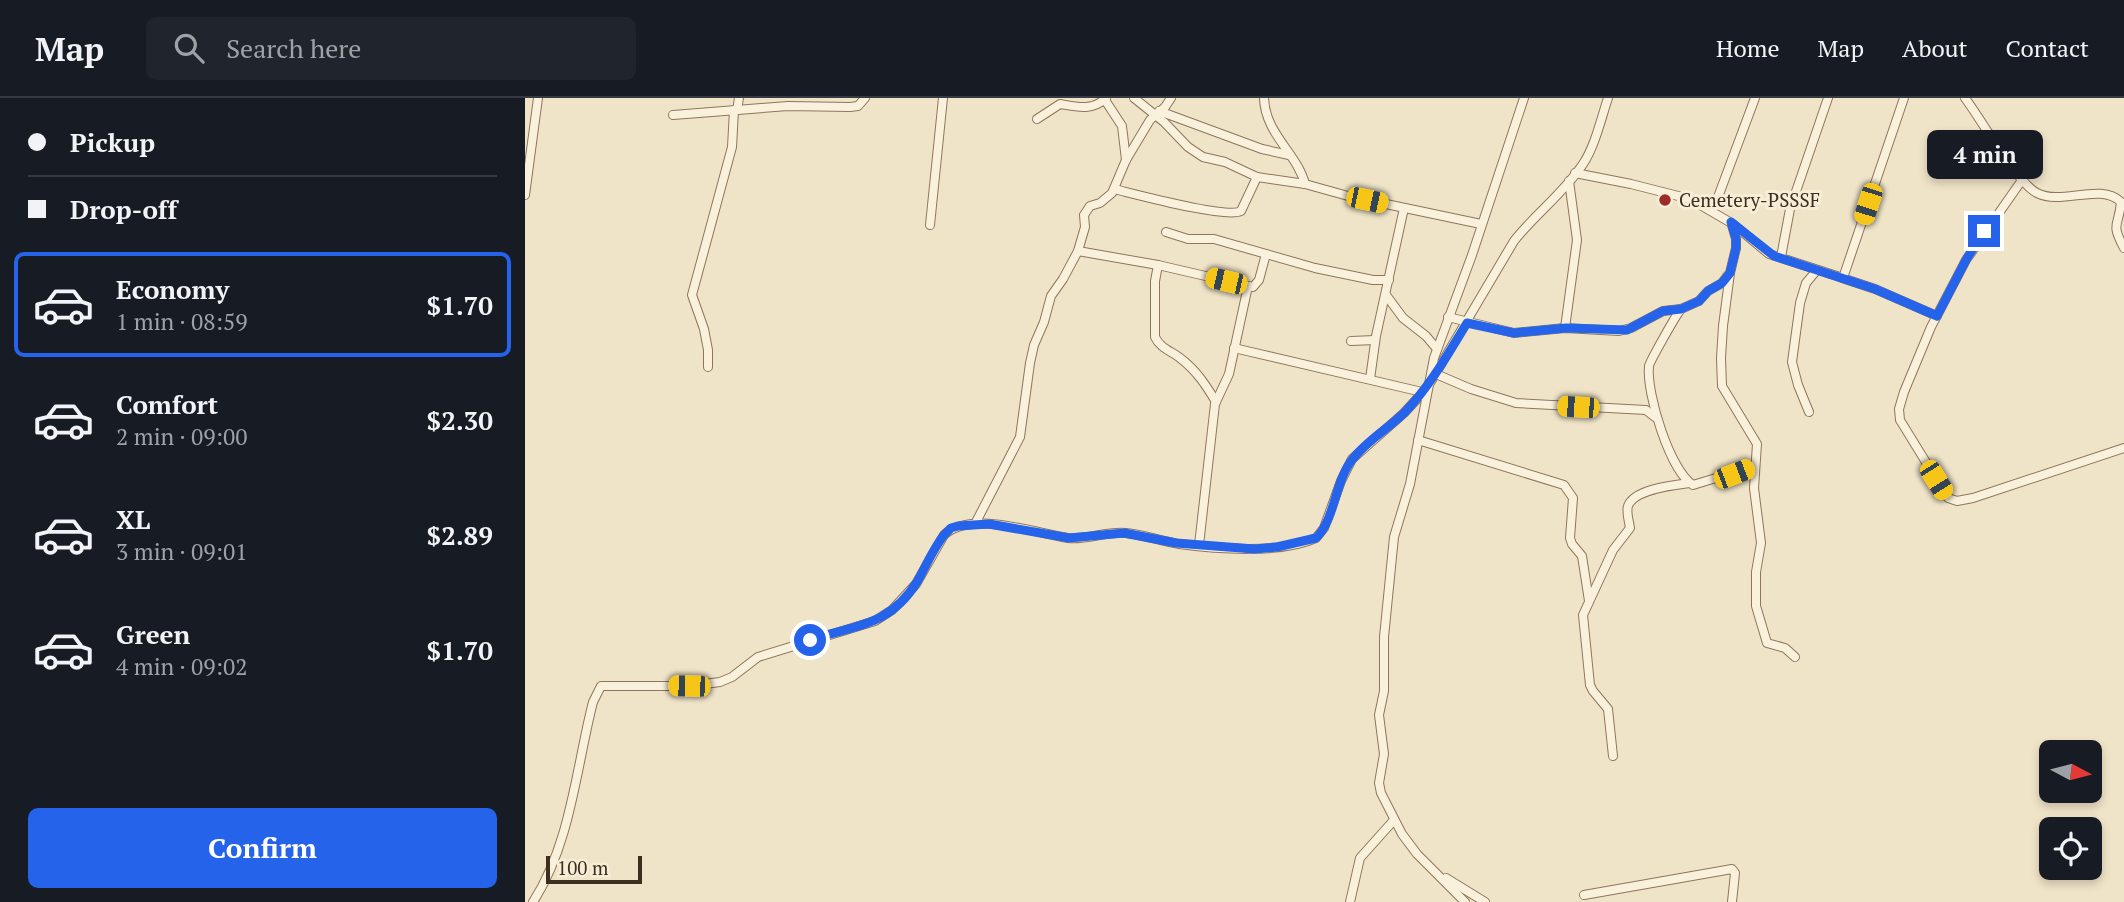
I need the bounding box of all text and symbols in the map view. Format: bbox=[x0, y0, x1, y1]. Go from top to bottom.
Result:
search box bbox=[146, 17, 636, 80]
text: Map bbox=[35, 27, 104, 70]
icon: search bbox=[170, 29, 208, 67]
text: Search here bbox=[226, 31, 361, 65]
text: Home bbox=[1716, 32, 1780, 64]
text: Map bbox=[1818, 32, 1864, 64]
text: About bbox=[1902, 32, 1968, 64]
text: Contact bbox=[2006, 32, 2089, 64]
text: Pickup bbox=[70, 125, 155, 159]
callout: 4 min bbox=[1926, 130, 2042, 178]
text: 4 min bbox=[1954, 139, 2016, 170]
car bbox=[1852, 181, 1885, 227]
car bbox=[1345, 185, 1390, 215]
place label: Cemetery-PSSSF bbox=[1679, 187, 1820, 212]
text: Drop-off bbox=[70, 192, 177, 226]
marker: Cemetery-PSSSF bbox=[1657, 192, 1673, 208]
route end bbox=[1968, 215, 2000, 247]
car bbox=[1204, 266, 1249, 296]
text: Economy bbox=[116, 272, 229, 306]
icon: car bbox=[32, 273, 95, 336]
text: $1.70 bbox=[427, 288, 493, 322]
text: 1 min · 08:59 bbox=[116, 306, 248, 337]
text: Comfort bbox=[116, 387, 218, 421]
icon: car bbox=[32, 388, 95, 451]
car bbox=[1557, 395, 1600, 419]
text: $2.30 bbox=[427, 403, 493, 437]
text: 2 min · 09:00 bbox=[116, 421, 248, 452]
car bbox=[1711, 457, 1758, 491]
car bbox=[1916, 457, 1957, 503]
text: XL bbox=[116, 502, 150, 536]
icon: car bbox=[32, 503, 95, 566]
text: $2.89 bbox=[427, 518, 493, 552]
text: 3 min · 09:01 bbox=[116, 536, 248, 567]
text: Green bbox=[116, 617, 190, 651]
icon: car bbox=[32, 618, 95, 681]
route start bbox=[794, 624, 826, 656]
text: $1.70 bbox=[427, 633, 493, 667]
text: 4 min · 09:02 bbox=[116, 651, 248, 682]
car bbox=[668, 675, 711, 697]
north arrow bbox=[2039, 740, 2102, 803]
map controls bbox=[2039, 740, 2102, 880]
button: Confirm bbox=[28, 808, 497, 888]
button: locate bbox=[2039, 817, 2102, 880]
scale bar bbox=[546, 853, 642, 885]
text: 100 m bbox=[557, 855, 608, 880]

